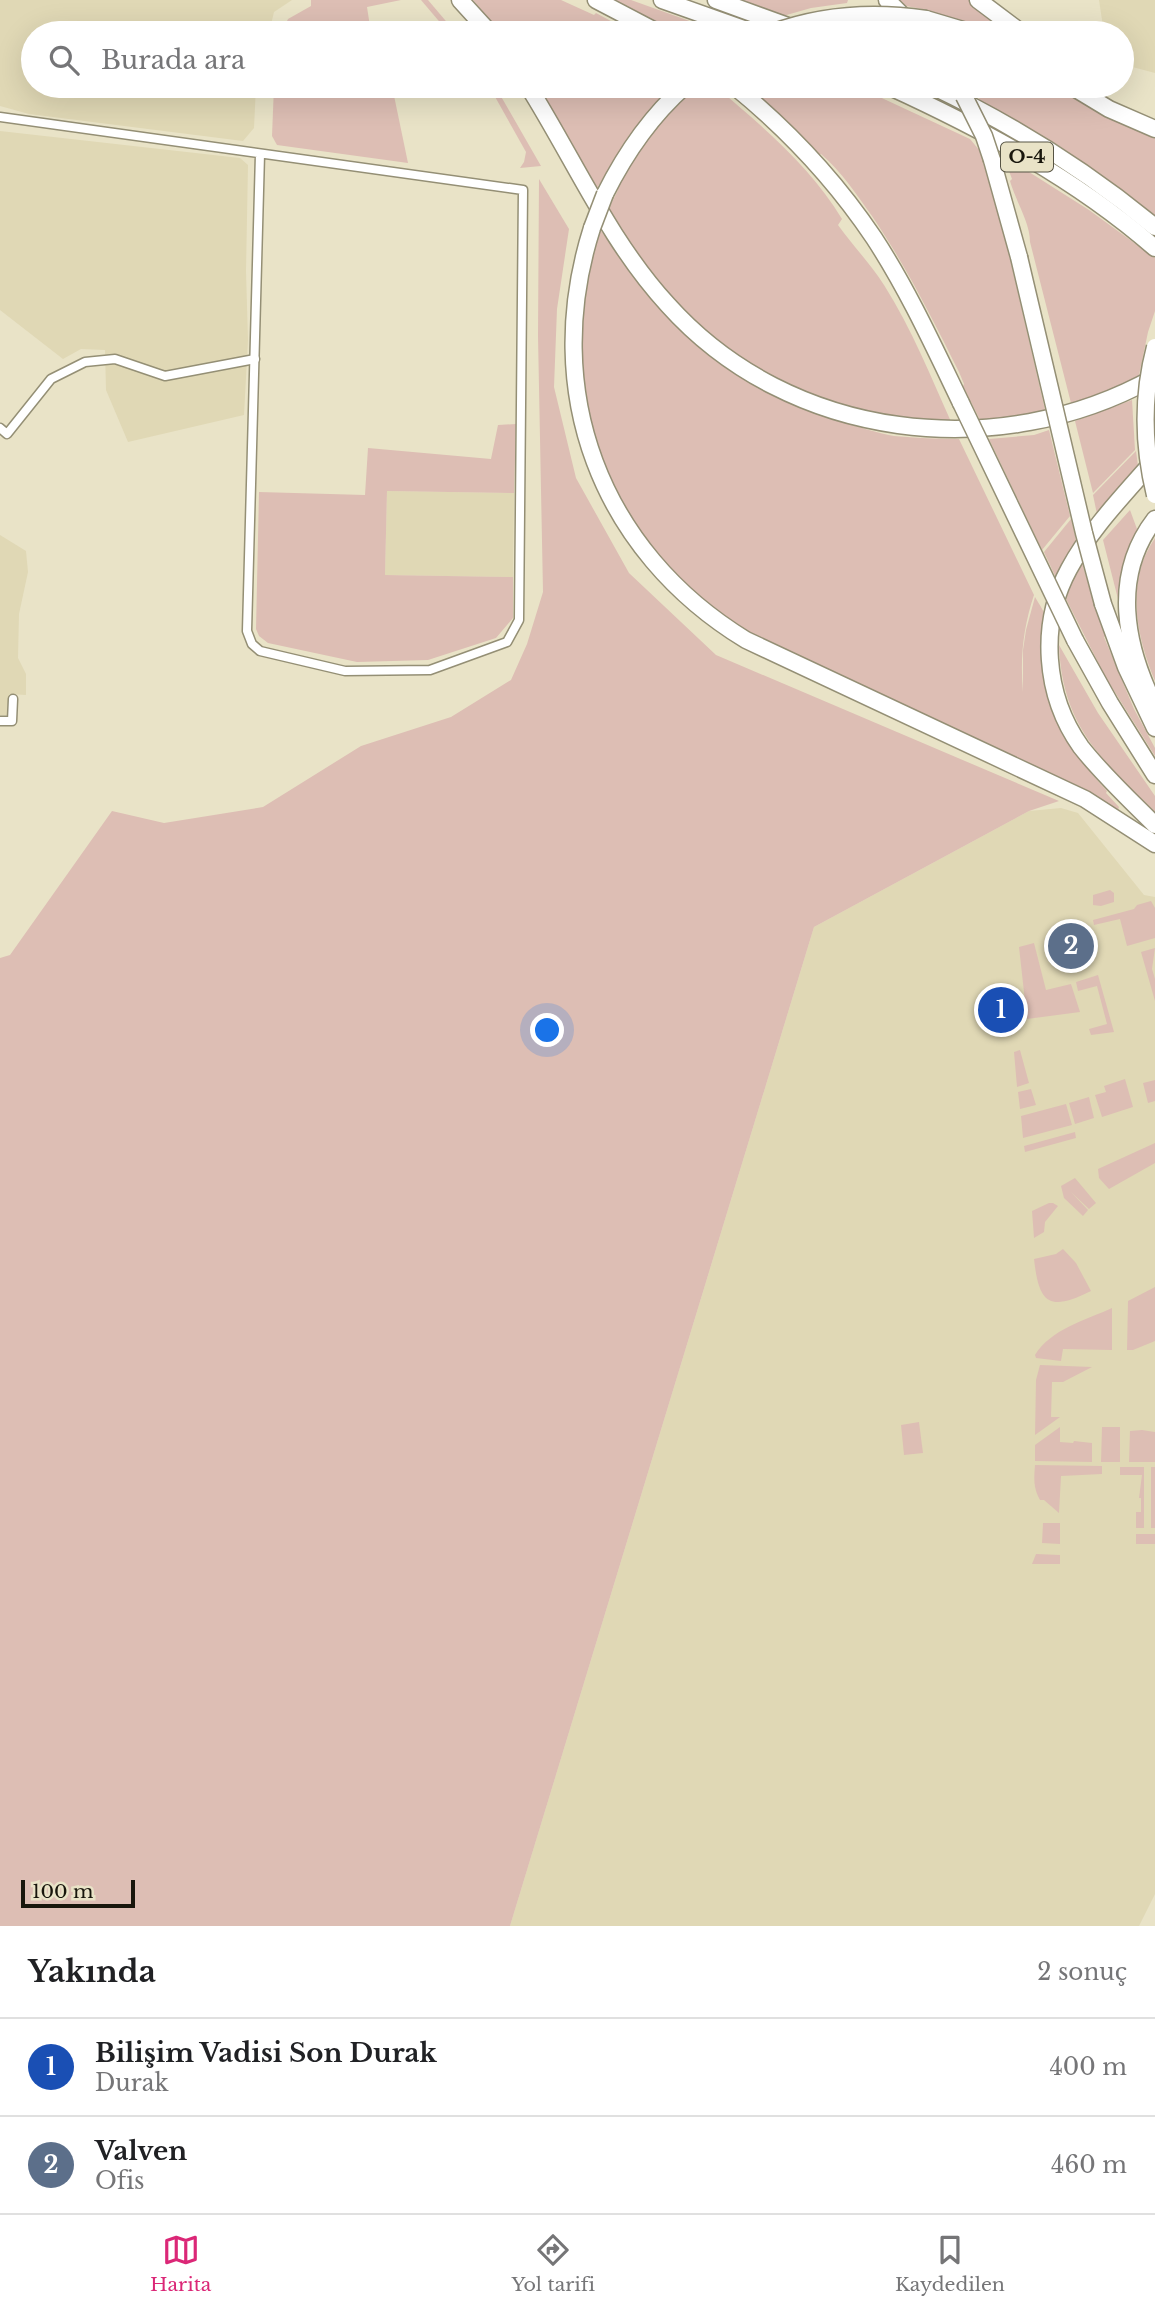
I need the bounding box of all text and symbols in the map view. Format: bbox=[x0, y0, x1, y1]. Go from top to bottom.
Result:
search box bbox=[21, 21, 1134, 98]
icon: search bbox=[45, 41, 83, 79]
text: Burada ara bbox=[101, 44, 245, 76]
road number: O-4 bbox=[1001, 142, 1053, 172]
pin: 2 bbox=[1048, 920, 1094, 972]
pin: 1 bbox=[978, 984, 1024, 1036]
your location bbox=[530, 1013, 564, 1047]
scale bar bbox=[21, 1877, 135, 1909]
text: 100 m bbox=[32, 1880, 93, 1903]
text: Yakında bbox=[28, 1953, 156, 1990]
text: 2 sonuç bbox=[1037, 1958, 1127, 1986]
text: Bilişim Vadisi Son Durak bbox=[95, 2037, 437, 2069]
text: 1 bbox=[46, 2053, 56, 2081]
text: 400 m bbox=[1049, 2053, 1127, 2081]
text: Durak bbox=[95, 2069, 169, 2097]
text: Valven bbox=[95, 2135, 187, 2167]
text: 2 bbox=[44, 2151, 58, 2179]
text: 460 m bbox=[1051, 2151, 1127, 2179]
text: Ofis bbox=[95, 2167, 145, 2195]
tab: Harita bbox=[150, 2231, 211, 2296]
tab: Yol tarifi bbox=[511, 2231, 595, 2296]
tab: Kaydedilen bbox=[895, 2231, 1005, 2296]

